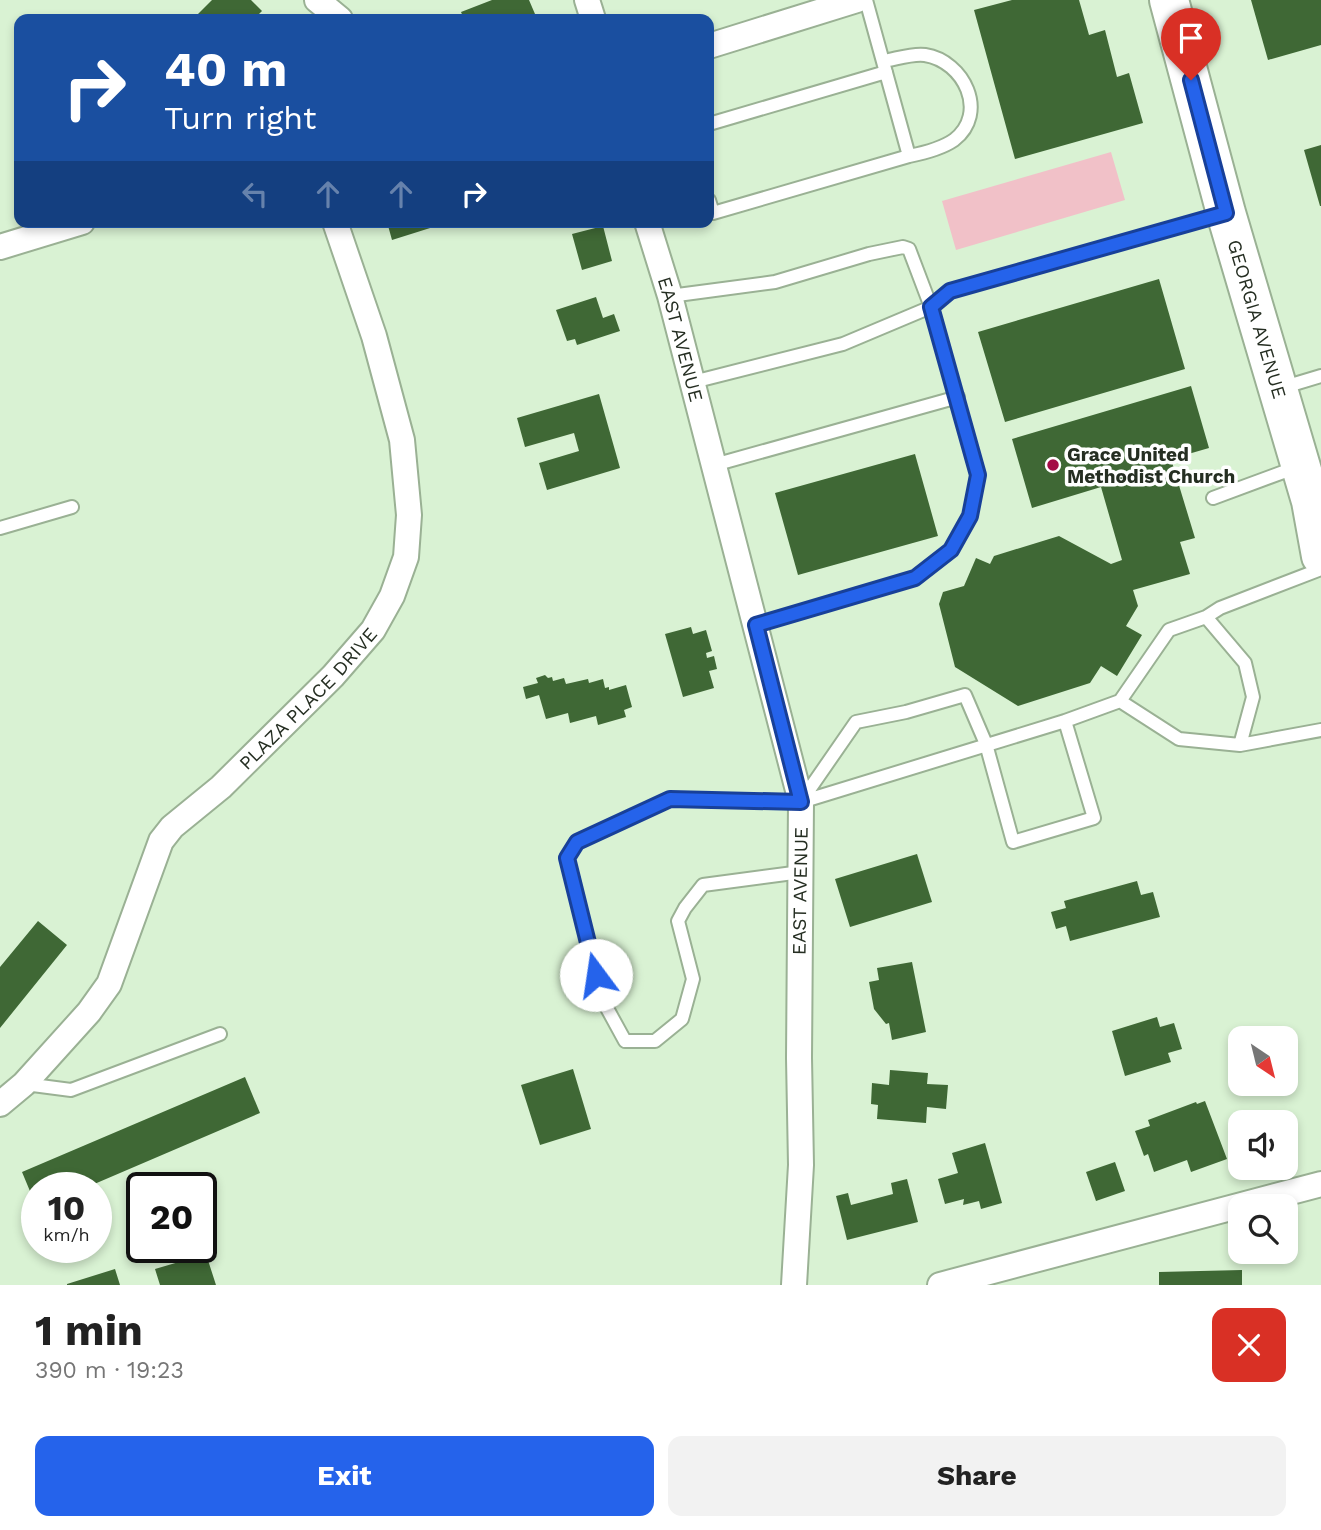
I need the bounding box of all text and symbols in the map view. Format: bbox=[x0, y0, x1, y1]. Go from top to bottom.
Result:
pin bbox=[1161, 8, 1221, 80]
icon: arrive bbox=[1172, 19, 1210, 57]
text: 40 m bbox=[164, 40, 287, 98]
icon: right bbox=[49, 42, 140, 133]
text: Turn right bbox=[164, 99, 316, 137]
icon: left bbox=[236, 175, 274, 213]
icon: ahead bbox=[309, 175, 347, 213]
icon: ahead bbox=[382, 175, 420, 213]
icon: right bbox=[455, 175, 493, 213]
street label: GEORGIA AVENUE bbox=[1223, 237, 1292, 401]
street label: EAST AVENUE bbox=[653, 274, 708, 404]
place label: Grace United Methodist Church bbox=[1067, 443, 1235, 488]
marker: Grace United Methodist Church bbox=[1045, 457, 1061, 473]
street label: PLAZA PLACE DRIVE bbox=[234, 622, 382, 774]
street label: EAST AVENUE bbox=[787, 827, 813, 955]
position arrow bbox=[559, 938, 633, 1012]
north arrow bbox=[1228, 1026, 1298, 1096]
map controls bbox=[1228, 1026, 1298, 1264]
button: sound bbox=[1228, 1110, 1298, 1180]
speed limit sign: 20 bbox=[126, 1172, 217, 1263]
text: 10 bbox=[48, 1187, 85, 1229]
button: search bbox=[1228, 1194, 1298, 1264]
text: km/h bbox=[43, 1224, 90, 1245]
text: 1 min bbox=[35, 1306, 143, 1355]
button: close bbox=[1212, 1308, 1286, 1382]
text: 390 m · 19:23 bbox=[35, 1357, 184, 1384]
button: Exit bbox=[35, 1436, 654, 1516]
button: Share bbox=[668, 1436, 1286, 1516]

